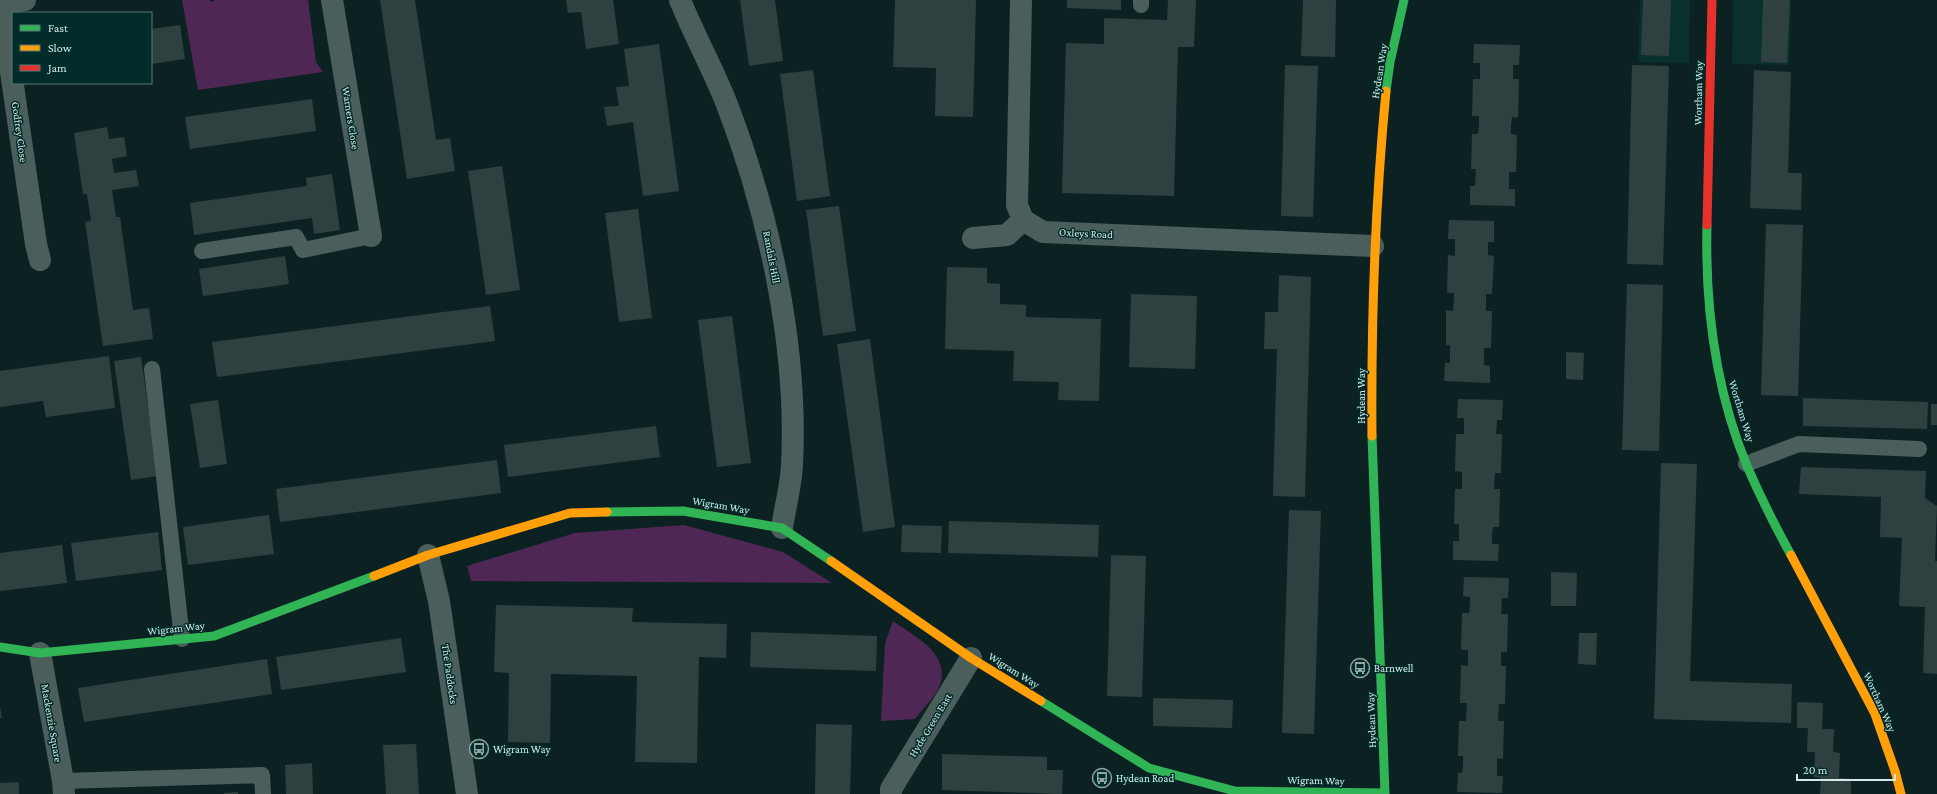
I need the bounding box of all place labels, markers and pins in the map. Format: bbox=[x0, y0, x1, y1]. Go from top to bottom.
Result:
bus stop icon: Barnwell bbox=[1349, 657, 1371, 679]
place label: Barnwell bbox=[1374, 662, 1414, 674]
bus stop icon: Wigram Way bbox=[468, 738, 490, 760]
place label: Wigram Way bbox=[493, 743, 551, 756]
bus stop icon: Hydean Road bbox=[1091, 767, 1113, 789]
place label: Hydean Road bbox=[1116, 772, 1174, 785]

